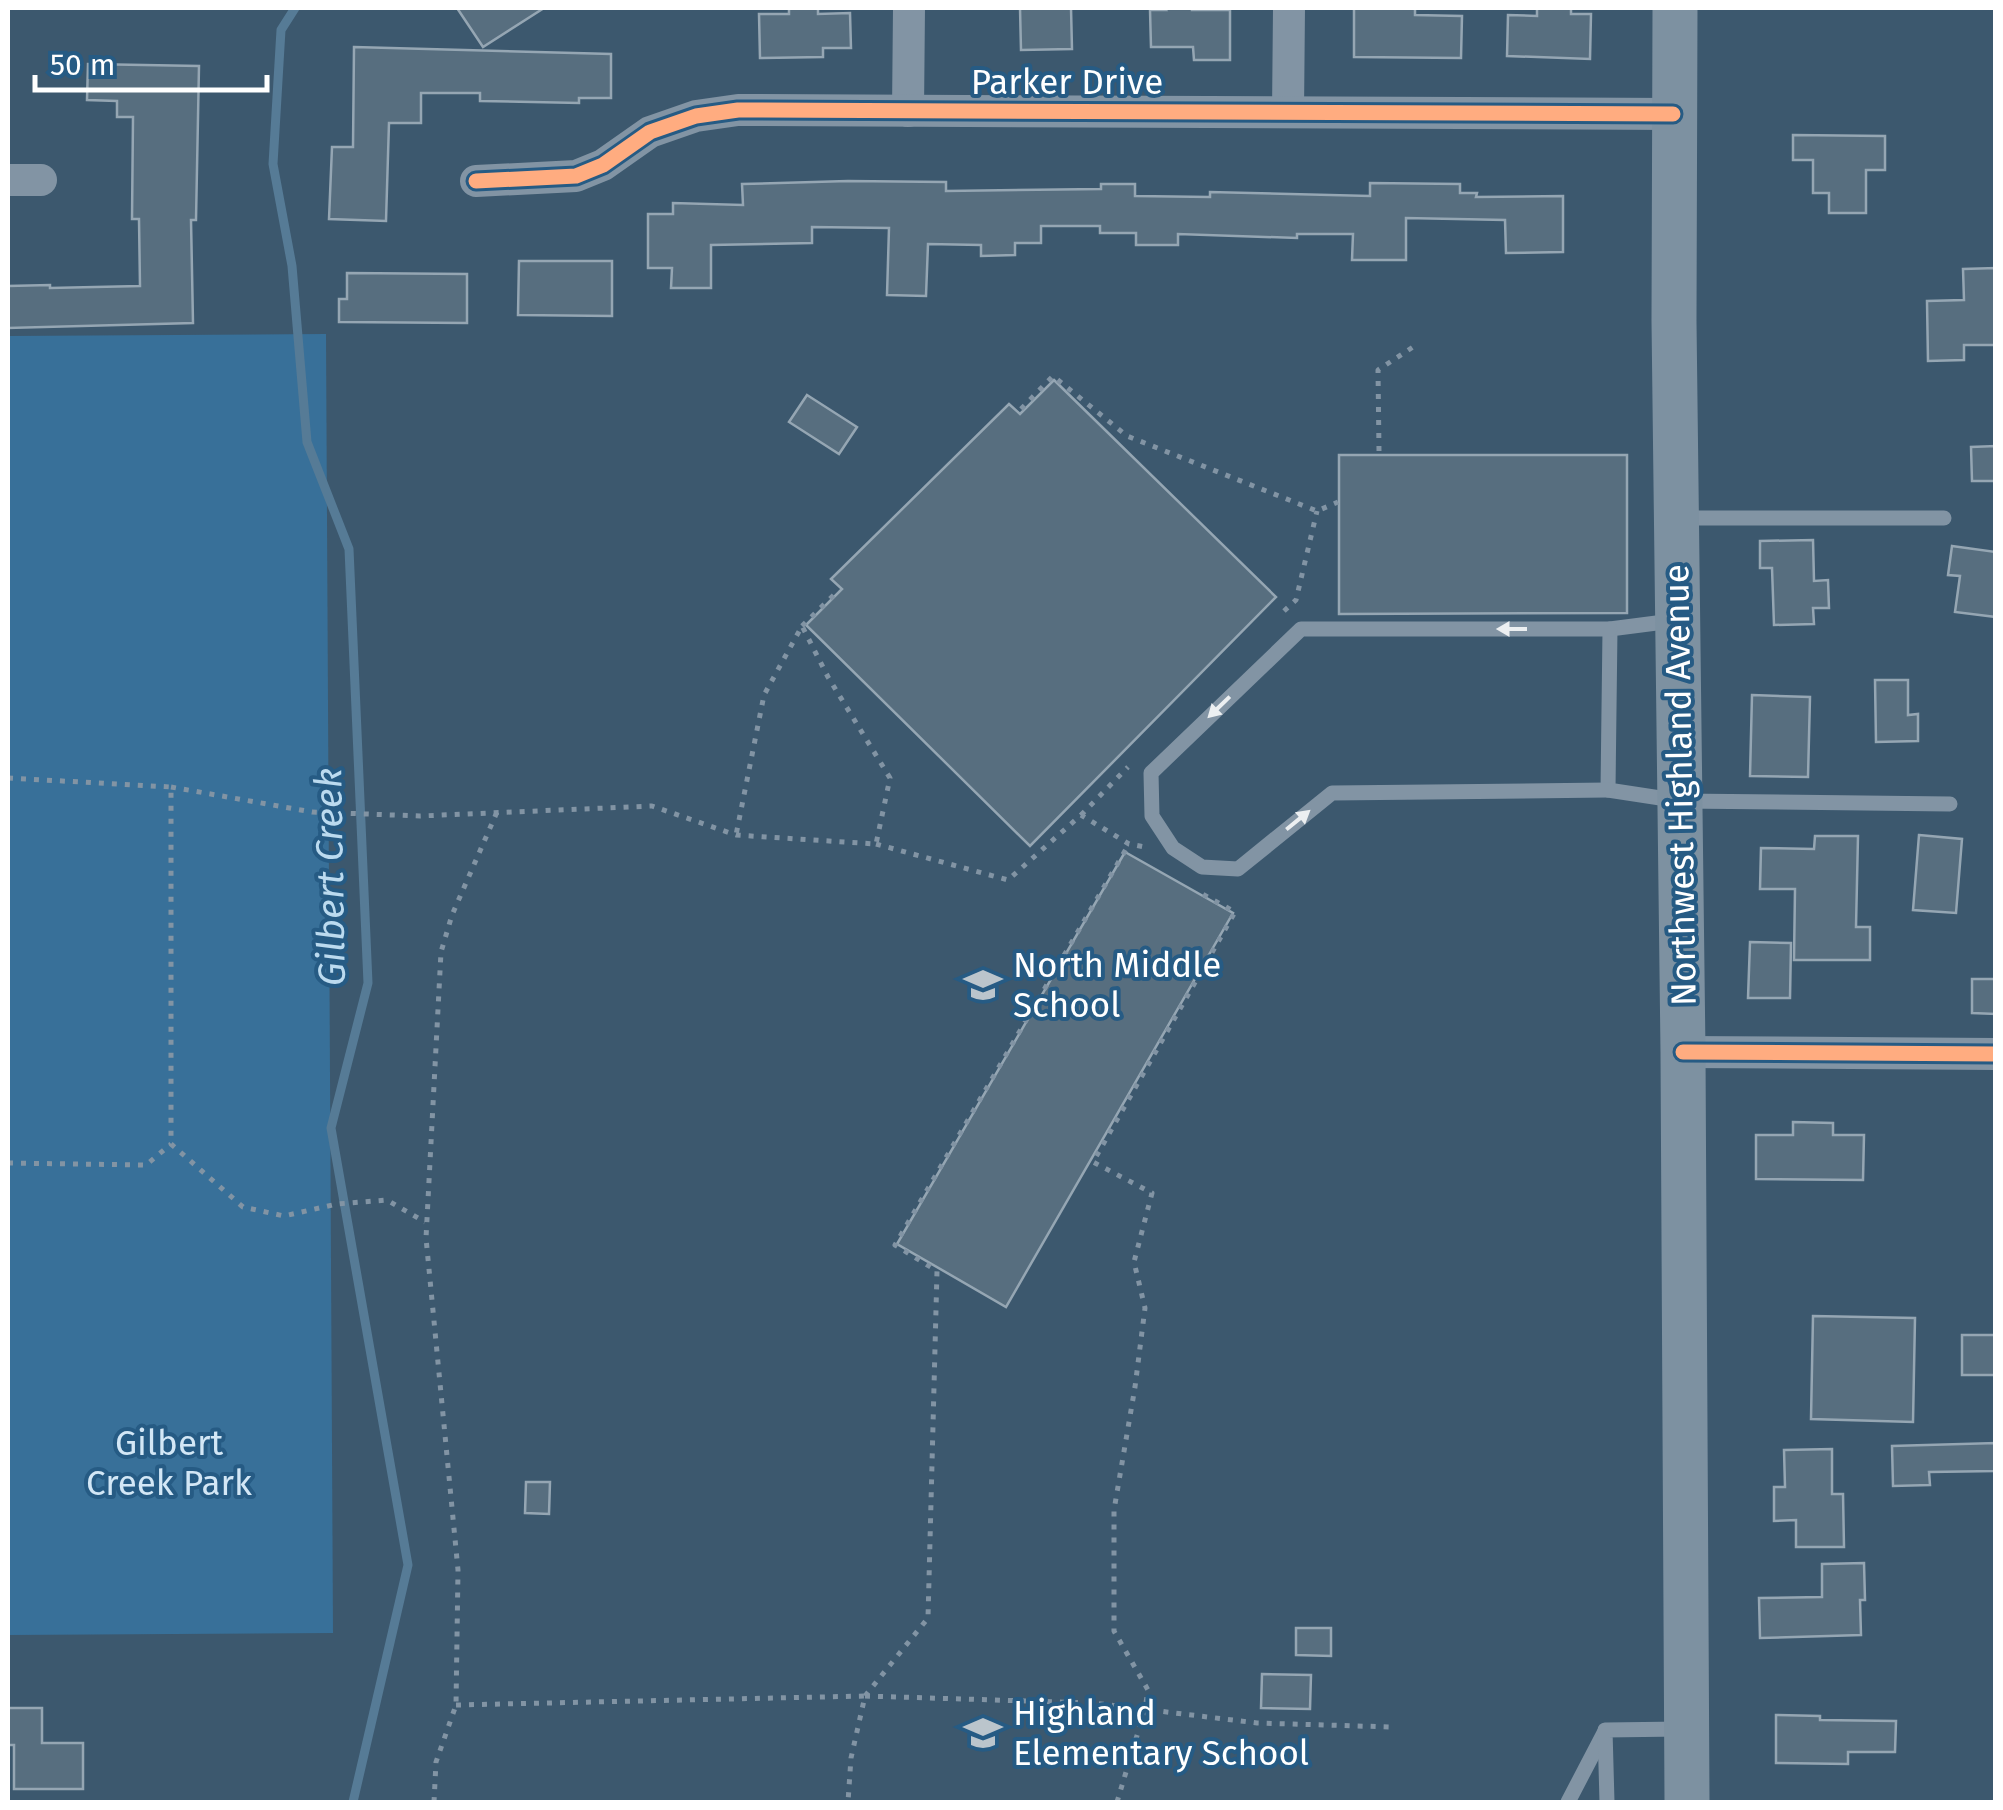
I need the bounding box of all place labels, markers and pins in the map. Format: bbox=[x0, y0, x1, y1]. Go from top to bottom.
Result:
place label: North Middle School bbox=[1013, 944, 1221, 1026]
school or university icon: North Middle School bbox=[962, 964, 1004, 1006]
place label: Highland Elementary School bbox=[1013, 1692, 1309, 1774]
school or university icon: Highland Elementary School bbox=[962, 1712, 1004, 1754]

